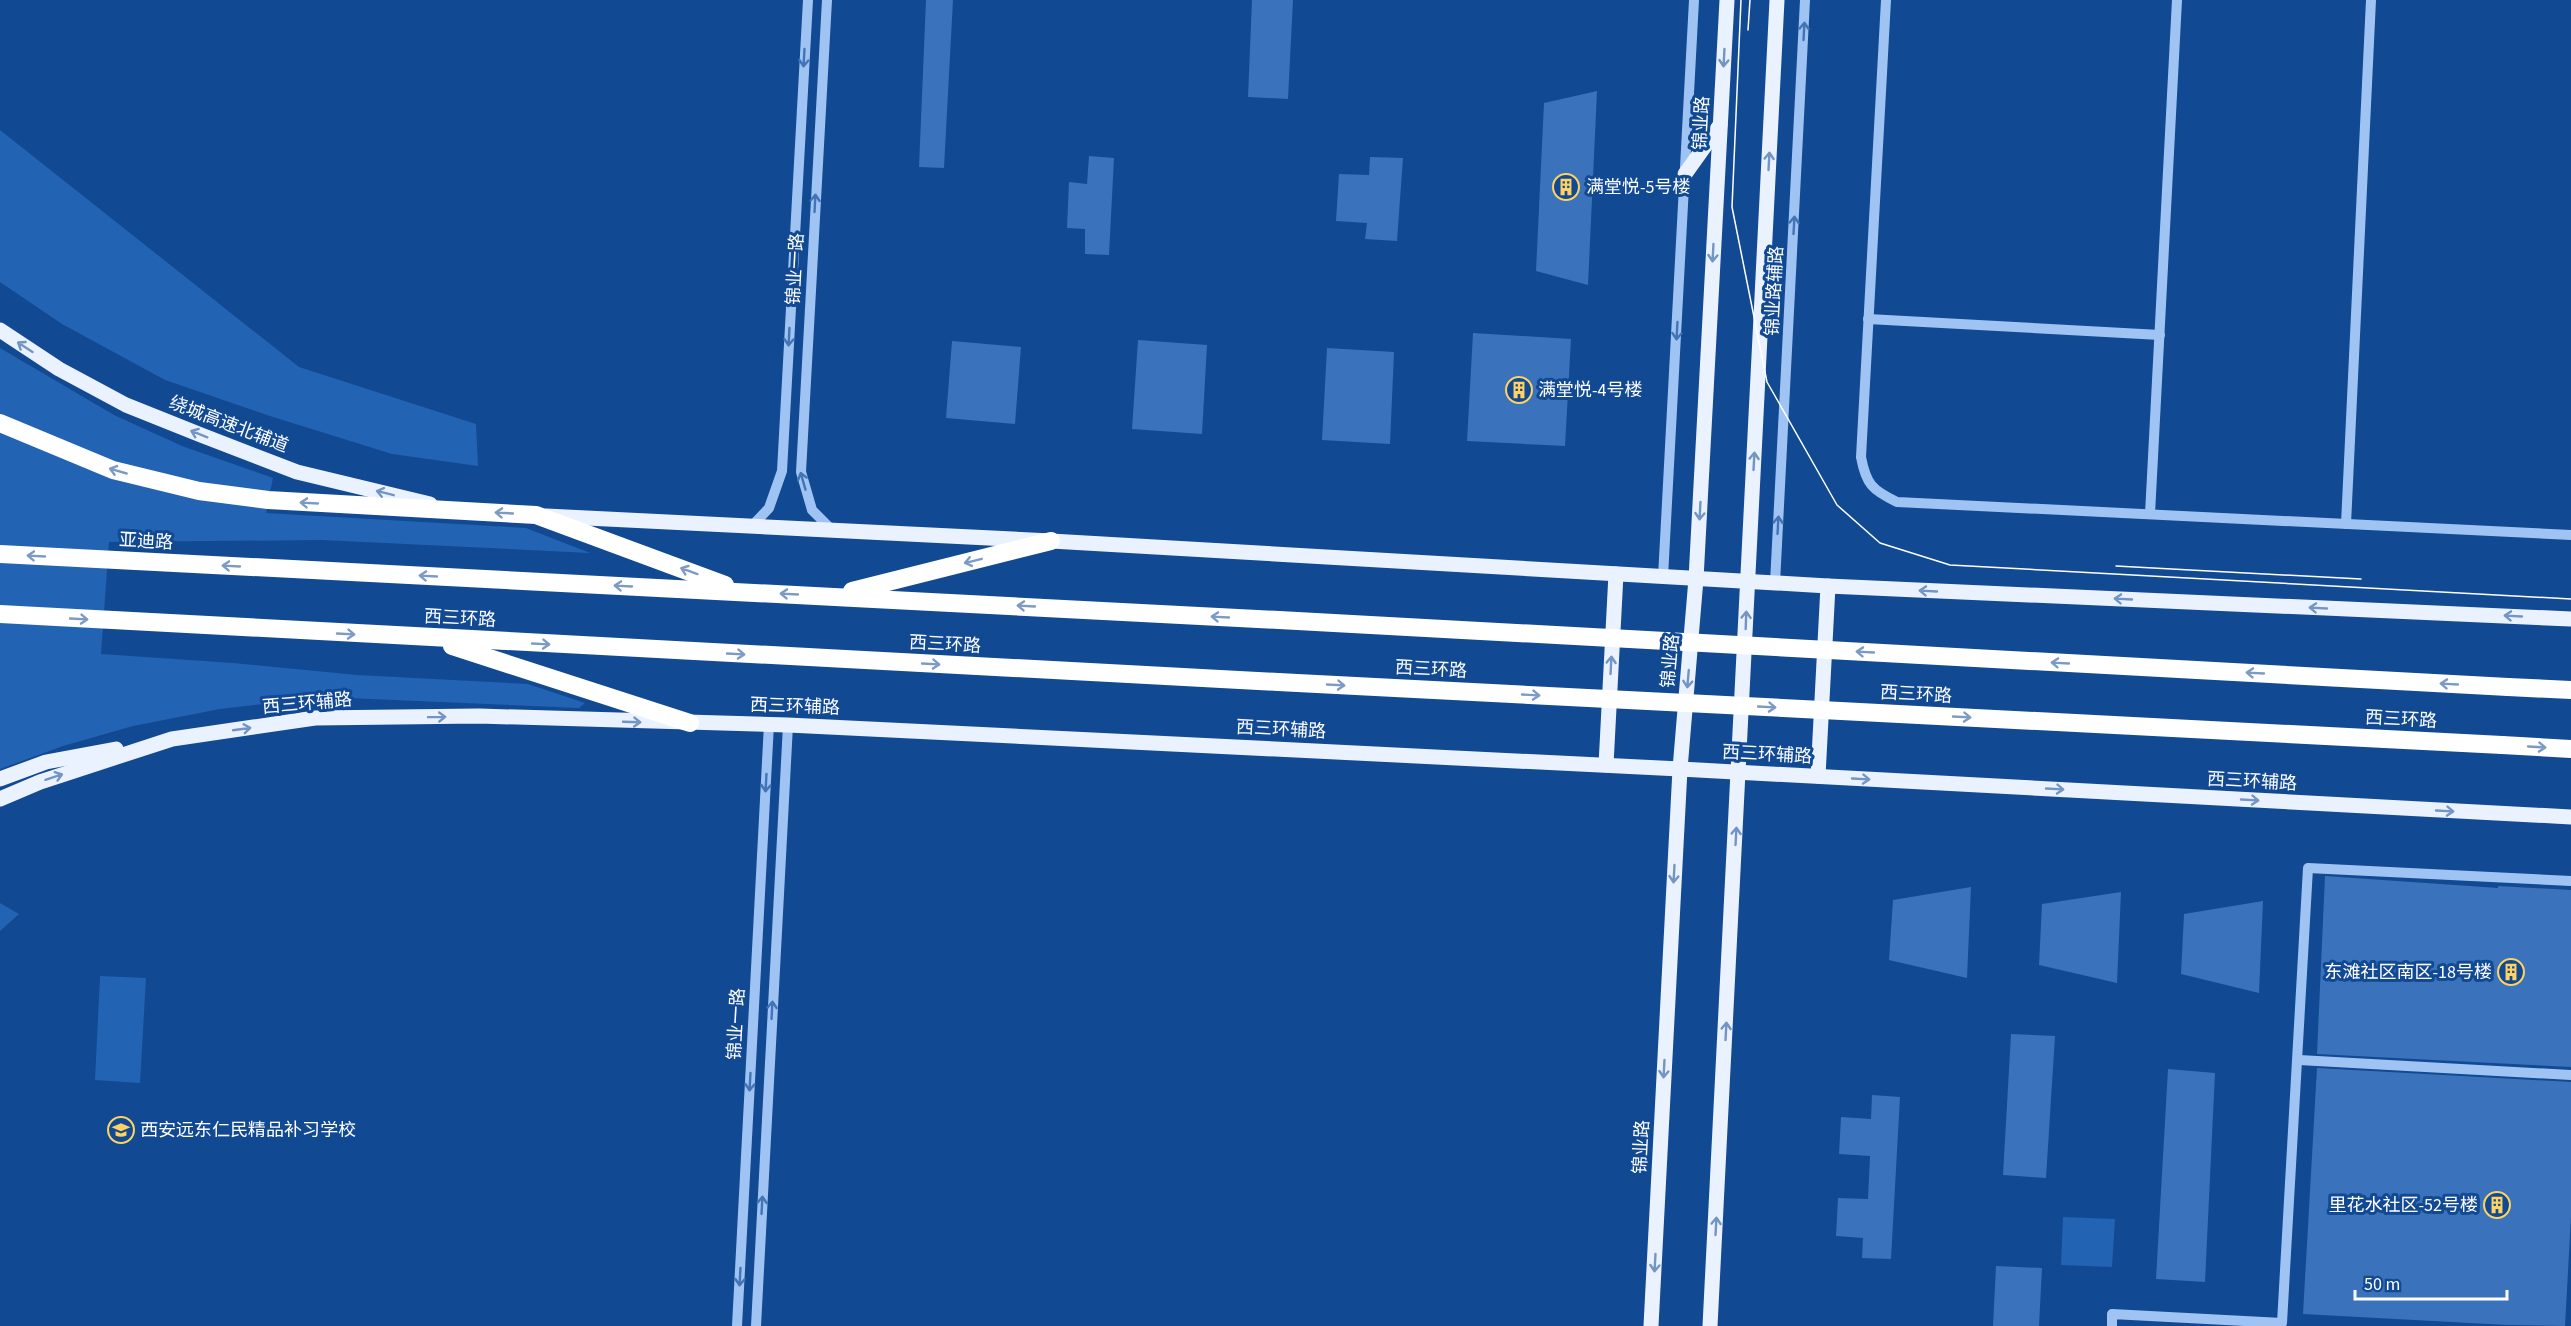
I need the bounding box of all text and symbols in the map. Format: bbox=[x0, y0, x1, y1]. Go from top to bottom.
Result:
one-way arrow bbox=[1798, 21, 1809, 41]
one-way arrow bbox=[799, 48, 810, 68]
one-way arrow bbox=[1718, 48, 1729, 68]
street label: 锦业路 bbox=[1688, 95, 1715, 151]
one-way arrow bbox=[1764, 151, 1775, 171]
building icon: 满堂悦-5号楼 bbox=[1551, 172, 1581, 202]
place label: 满堂悦-5号楼 bbox=[1586, 175, 1691, 200]
one-way arrow bbox=[810, 193, 821, 213]
one-way arrow bbox=[1788, 216, 1799, 236]
street label: 锦业一路 bbox=[781, 232, 810, 306]
one-way arrow bbox=[1708, 243, 1719, 263]
street label: 锦业路辅路 bbox=[1760, 245, 1789, 337]
one-way arrow bbox=[1671, 321, 1682, 340]
one-way arrow bbox=[784, 327, 795, 346]
one-way arrow bbox=[17, 341, 34, 353]
building icon: 满堂悦-4号楼 bbox=[1504, 375, 1534, 405]
place label: 满堂悦-4号楼 bbox=[1538, 378, 1643, 403]
street label: 绕城高速北辅道 bbox=[166, 390, 292, 459]
one-way arrow bbox=[190, 428, 209, 439]
one-way arrow bbox=[1748, 451, 1759, 471]
one-way arrow bbox=[109, 465, 128, 476]
one-way arrow bbox=[797, 472, 809, 491]
one-way arrow bbox=[375, 486, 394, 498]
one-way arrow bbox=[300, 497, 320, 508]
one-way arrow bbox=[1694, 500, 1705, 520]
one-way arrow bbox=[495, 508, 515, 519]
one-way arrow bbox=[1773, 515, 1784, 535]
street label: 亚迪路 bbox=[118, 528, 174, 555]
one-way arrow bbox=[26, 551, 46, 562]
one-way arrow bbox=[964, 555, 983, 567]
one-way arrow bbox=[221, 561, 241, 572]
one-way arrow bbox=[680, 565, 699, 576]
one-way arrow bbox=[418, 571, 438, 582]
one-way arrow bbox=[613, 580, 633, 591]
one-way arrow bbox=[1919, 585, 1939, 596]
one-way arrow bbox=[780, 588, 799, 599]
one-way arrow bbox=[2113, 594, 2133, 605]
one-way arrow bbox=[1016, 601, 1036, 612]
one-way arrow bbox=[2308, 602, 2328, 613]
street label: 西三环路 bbox=[423, 604, 497, 633]
one-way arrow bbox=[1211, 611, 1231, 622]
one-way arrow bbox=[1740, 611, 1751, 631]
one-way arrow bbox=[2503, 611, 2523, 622]
one-way arrow bbox=[69, 613, 89, 624]
one-way arrow bbox=[336, 628, 356, 639]
street label: 西三环路 bbox=[908, 630, 982, 659]
street label: 锦业路 bbox=[1656, 633, 1685, 689]
one-way arrow bbox=[531, 638, 551, 649]
one-way arrow bbox=[1856, 646, 1876, 657]
one-way arrow bbox=[725, 648, 745, 659]
street label: 西三环路 bbox=[1394, 655, 1468, 684]
one-way arrow bbox=[1606, 655, 1617, 675]
one-way arrow bbox=[2050, 657, 2070, 668]
one-way arrow bbox=[920, 659, 940, 670]
one-way arrow bbox=[2245, 668, 2265, 679]
one-way arrow bbox=[1682, 669, 1693, 689]
one-way arrow bbox=[2440, 678, 2460, 689]
one-way arrow bbox=[1326, 680, 1345, 691]
street label: 西三环路 bbox=[1879, 680, 1953, 709]
street label: 西三环辅路 bbox=[261, 687, 353, 720]
one-way arrow bbox=[1520, 690, 1540, 701]
street label: 西三环辅路 bbox=[750, 692, 840, 721]
one-way arrow bbox=[1757, 702, 1777, 713]
street label: 西三环路 bbox=[2364, 705, 2438, 734]
one-way arrow bbox=[426, 711, 446, 723]
one-way arrow bbox=[1952, 712, 1972, 723]
street label: 西三环辅路 bbox=[1235, 715, 1327, 744]
one-way arrow bbox=[621, 716, 641, 727]
one-way arrow bbox=[232, 724, 252, 735]
street label: 西三环辅路 bbox=[1721, 740, 1813, 769]
one-way arrow bbox=[2526, 741, 2546, 752]
street label: 西三环辅路 bbox=[2206, 767, 2298, 796]
one-way arrow bbox=[44, 771, 63, 782]
one-way arrow bbox=[760, 772, 771, 792]
one-way arrow bbox=[1850, 773, 1870, 784]
one-way arrow bbox=[2045, 784, 2065, 795]
one-way arrow bbox=[2240, 795, 2259, 806]
one-way arrow bbox=[2434, 805, 2454, 816]
one-way arrow bbox=[1730, 827, 1741, 847]
one-way arrow bbox=[1669, 863, 1680, 883]
building icon: 东滩社区南区-18号楼 bbox=[2496, 957, 2526, 987]
place label: 东滩社区南区-18号楼 bbox=[2325, 960, 2492, 985]
street label: 锦业一路 bbox=[722, 987, 751, 1061]
one-way arrow bbox=[767, 1000, 778, 1020]
one-way arrow bbox=[1720, 1021, 1731, 1041]
one-way arrow bbox=[1659, 1058, 1670, 1078]
one-way arrow bbox=[744, 1072, 755, 1092]
school or university icon: 西安远东仁民精品补习学校 bbox=[106, 1115, 136, 1145]
place label: 西安远东仁民精品补习学校 bbox=[140, 1118, 356, 1143]
street label: 锦业路 bbox=[1628, 1119, 1655, 1175]
building icon: 里花水社区-52号楼 bbox=[2482, 1190, 2512, 1220]
place label: 里花水社区-52号楼 bbox=[2329, 1193, 2478, 1218]
one-way arrow bbox=[757, 1195, 768, 1215]
one-way arrow bbox=[1710, 1216, 1721, 1236]
one-way arrow bbox=[1649, 1253, 1660, 1273]
scale bar bbox=[2355, 1263, 2506, 1301]
one-way arrow bbox=[734, 1266, 745, 1286]
text: 50 m bbox=[2364, 1272, 2400, 1297]

